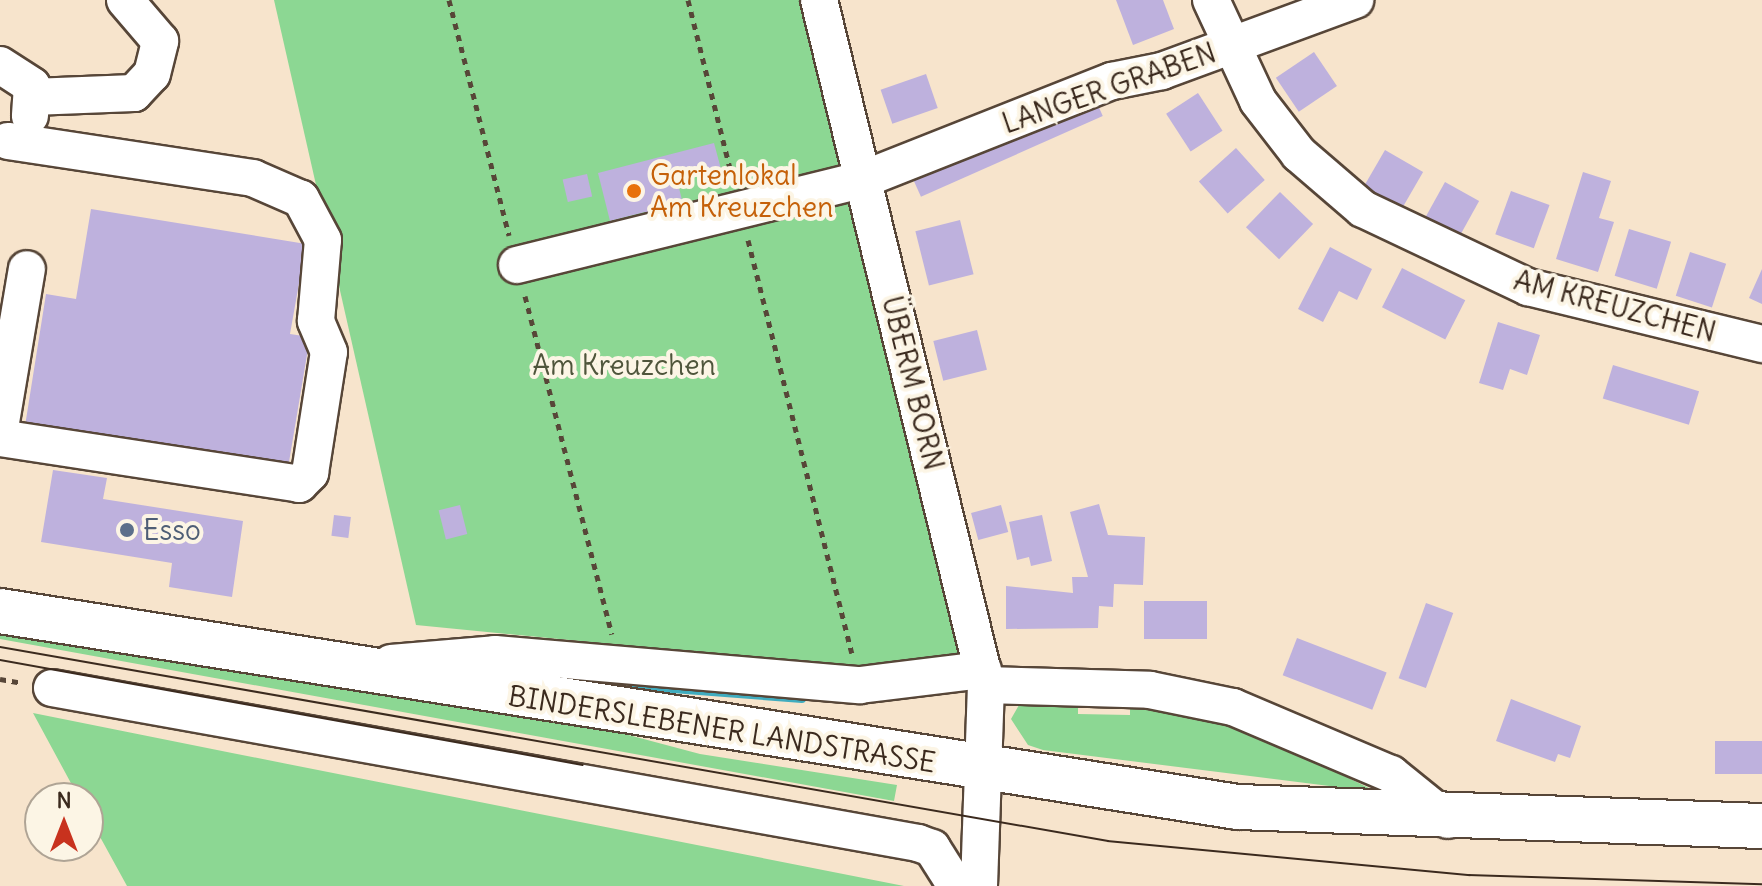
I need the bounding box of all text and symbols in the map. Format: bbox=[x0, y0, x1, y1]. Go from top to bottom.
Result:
street label: LANGER GRABEN bbox=[998, 36, 1220, 140]
place label: Gartenlokal Am Kreuzchen bbox=[650, 158, 833, 224]
marker: Gartenlokal Am Kreuzchen bbox=[625, 182, 643, 200]
street label: AM KREUZCHEN bbox=[1510, 263, 1720, 349]
street label: ÜBERM BORN bbox=[875, 292, 951, 474]
park label: Am Kreuzchen bbox=[532, 348, 716, 382]
place label: Esso bbox=[143, 513, 201, 547]
marker: Esso bbox=[118, 521, 136, 539]
street label: BINDERSLEBENER LANDSTRASSE bbox=[506, 679, 938, 779]
north arrow bbox=[24, 782, 104, 862]
text: N bbox=[56, 786, 72, 814]

